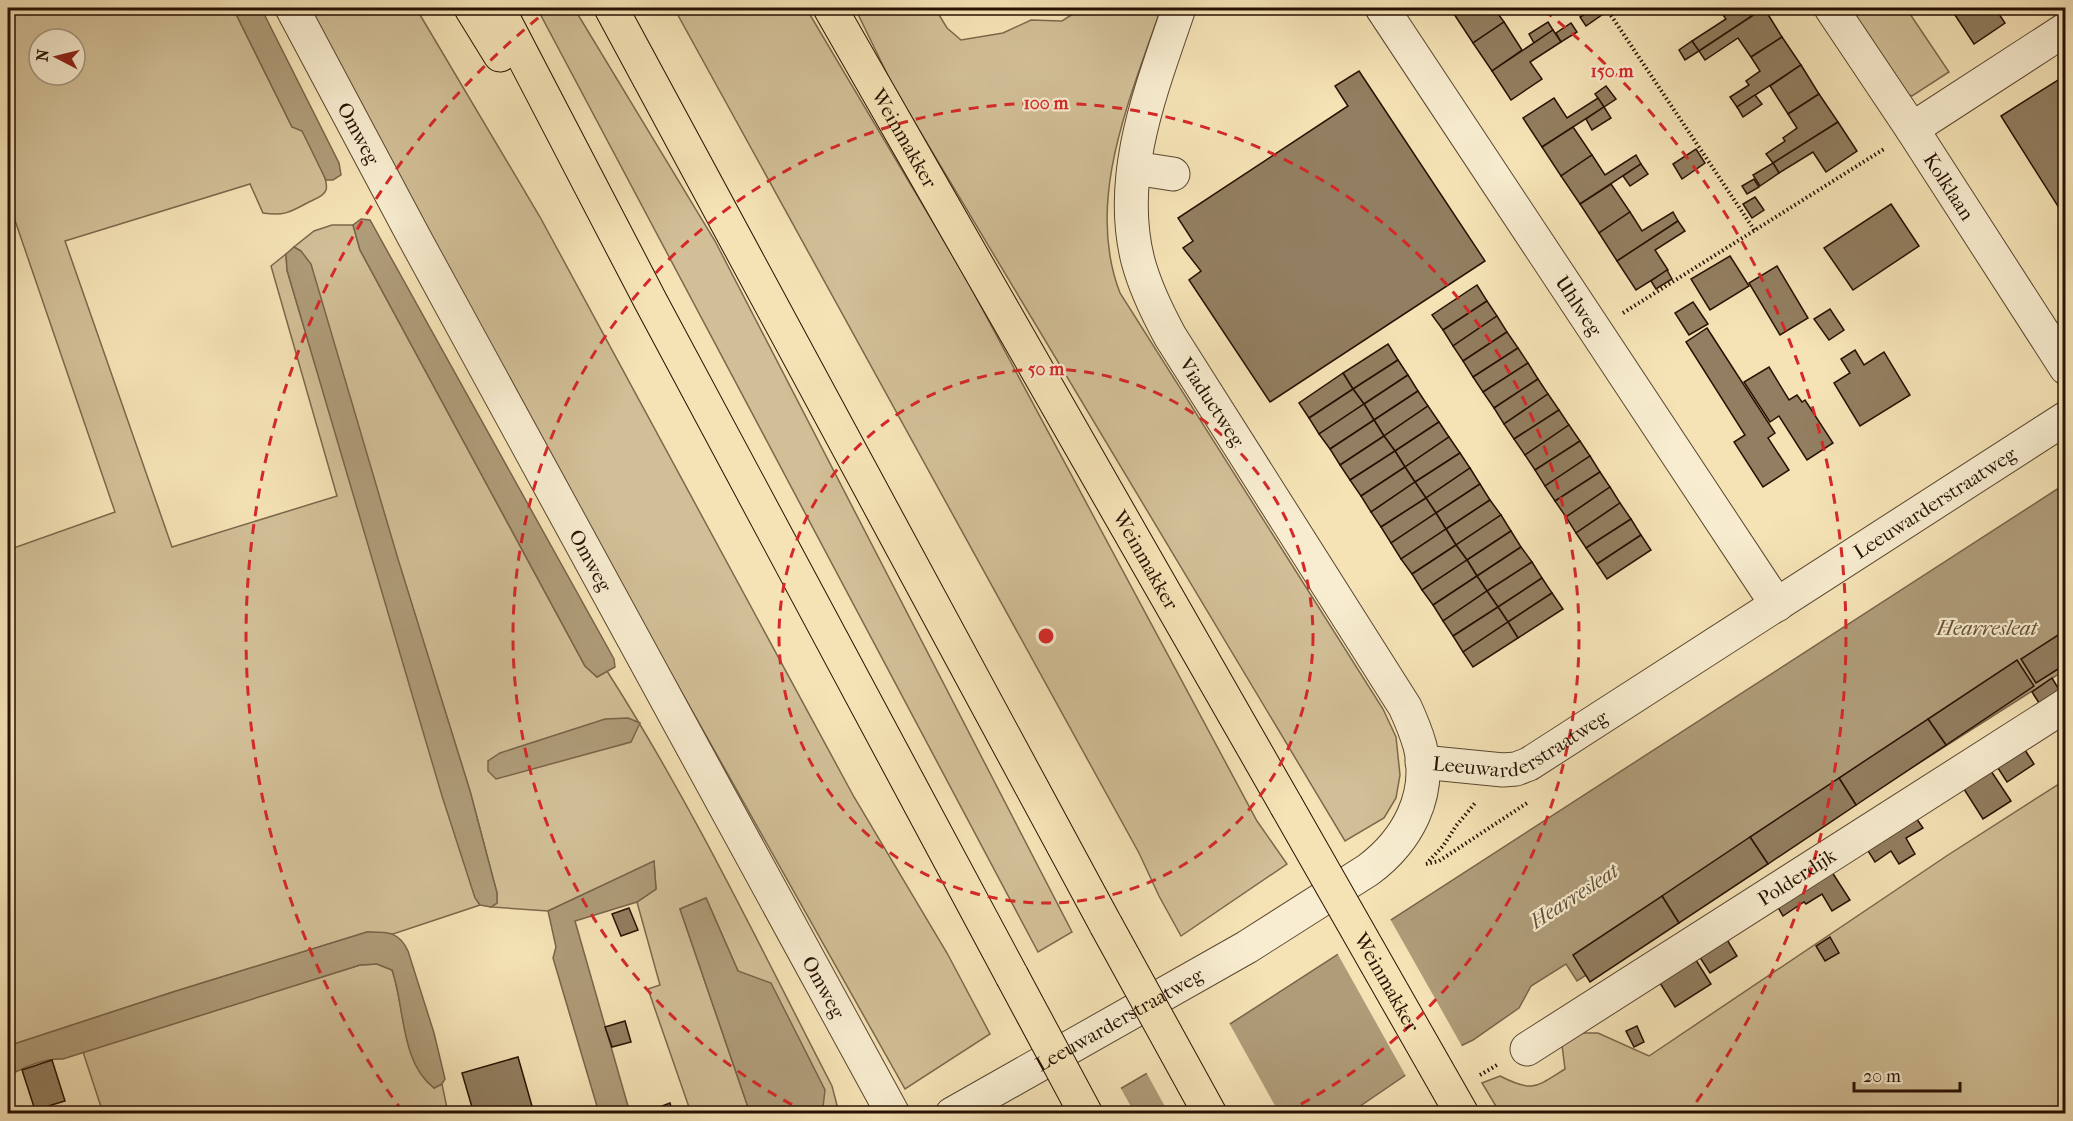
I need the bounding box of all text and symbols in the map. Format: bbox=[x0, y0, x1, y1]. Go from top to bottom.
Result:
north arrow bbox=[27, 27, 87, 87]
text: N bbox=[32, 47, 53, 62]
text: 150 m bbox=[1591, 61, 1634, 82]
street label: Weinmakker bbox=[866, 84, 942, 192]
text: 100 m bbox=[1023, 93, 1070, 114]
street label: Omweg bbox=[332, 99, 384, 169]
street label: Kolklaan bbox=[1918, 149, 1979, 225]
street label: Uhlweg bbox=[1550, 272, 1607, 341]
street label: Viaductweg bbox=[1174, 353, 1249, 451]
text: 50 m bbox=[1028, 359, 1065, 380]
street label: Leeuwarderstraatweg bbox=[1850, 442, 2021, 564]
street label: Weinmakker bbox=[1108, 506, 1183, 614]
street label: Omweg bbox=[564, 526, 617, 596]
water label: Hearresleat bbox=[1936, 616, 2039, 640]
centre of rings bbox=[1036, 626, 1056, 646]
street label: Leeuwarderstraatweg bbox=[1432, 705, 1612, 782]
street label: Polderdijk bbox=[1754, 843, 1841, 911]
water label: Hearresleat bbox=[1525, 858, 1624, 934]
street label: Weinmakker bbox=[1349, 928, 1424, 1037]
street label: Omweg bbox=[797, 952, 850, 1022]
street label: Leeuwarderstraatweg bbox=[1032, 963, 1207, 1076]
scale bar bbox=[1854, 1055, 1960, 1093]
text: 20 m bbox=[1863, 1066, 1901, 1087]

